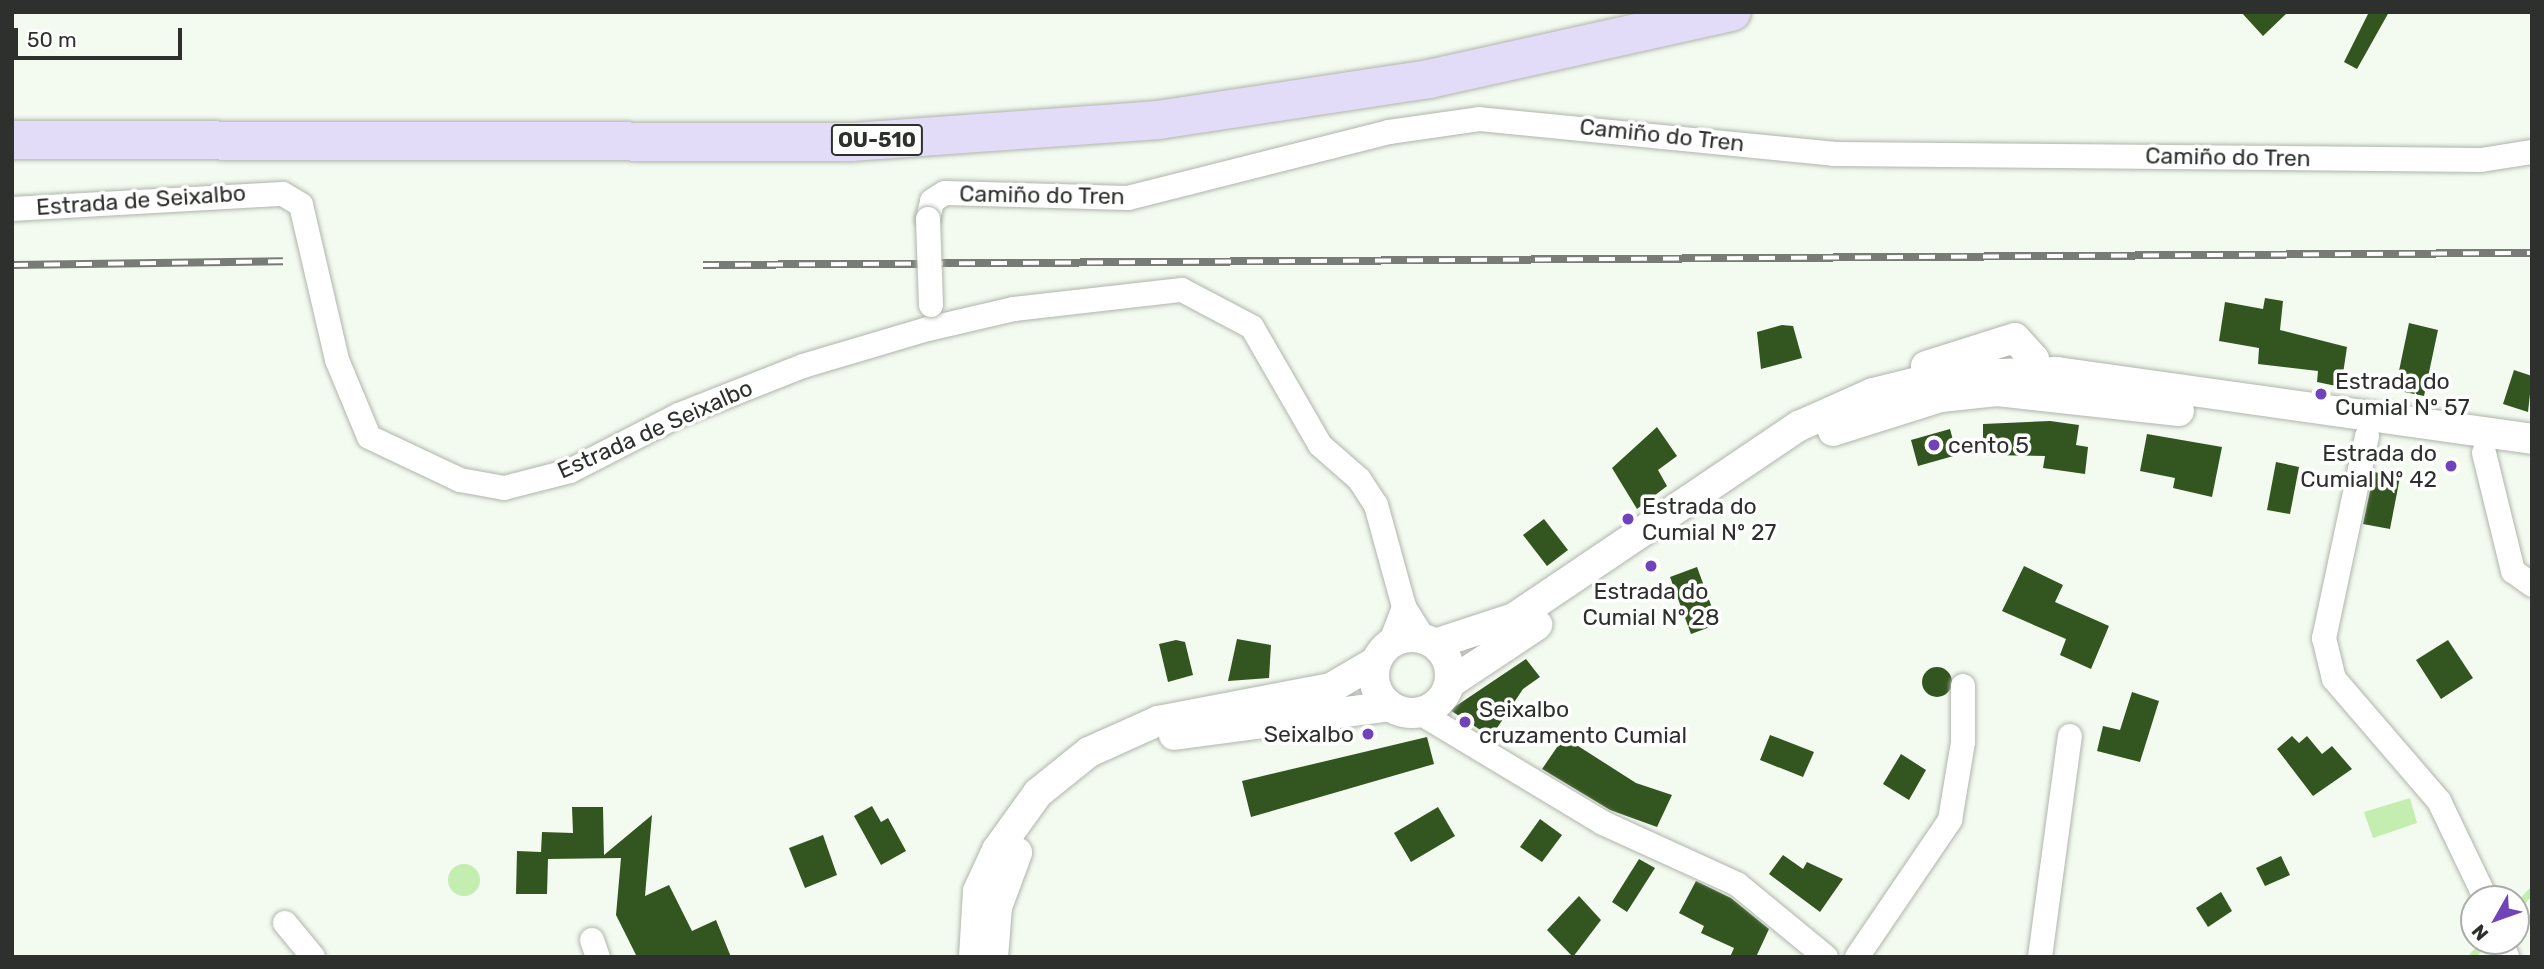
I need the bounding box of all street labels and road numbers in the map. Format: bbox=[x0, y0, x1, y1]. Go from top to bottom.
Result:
street label: Camiño do Tren bbox=[1578, 113, 1746, 157]
road number: OU-510 bbox=[830, 122, 924, 158]
street label: Camiño do Tren bbox=[2145, 142, 2311, 172]
street label: Estrada de Seixalbo bbox=[35, 179, 247, 221]
street label: Camiño do Tren bbox=[959, 180, 1125, 210]
street label: Estrada de Seixalbo bbox=[553, 374, 757, 484]

